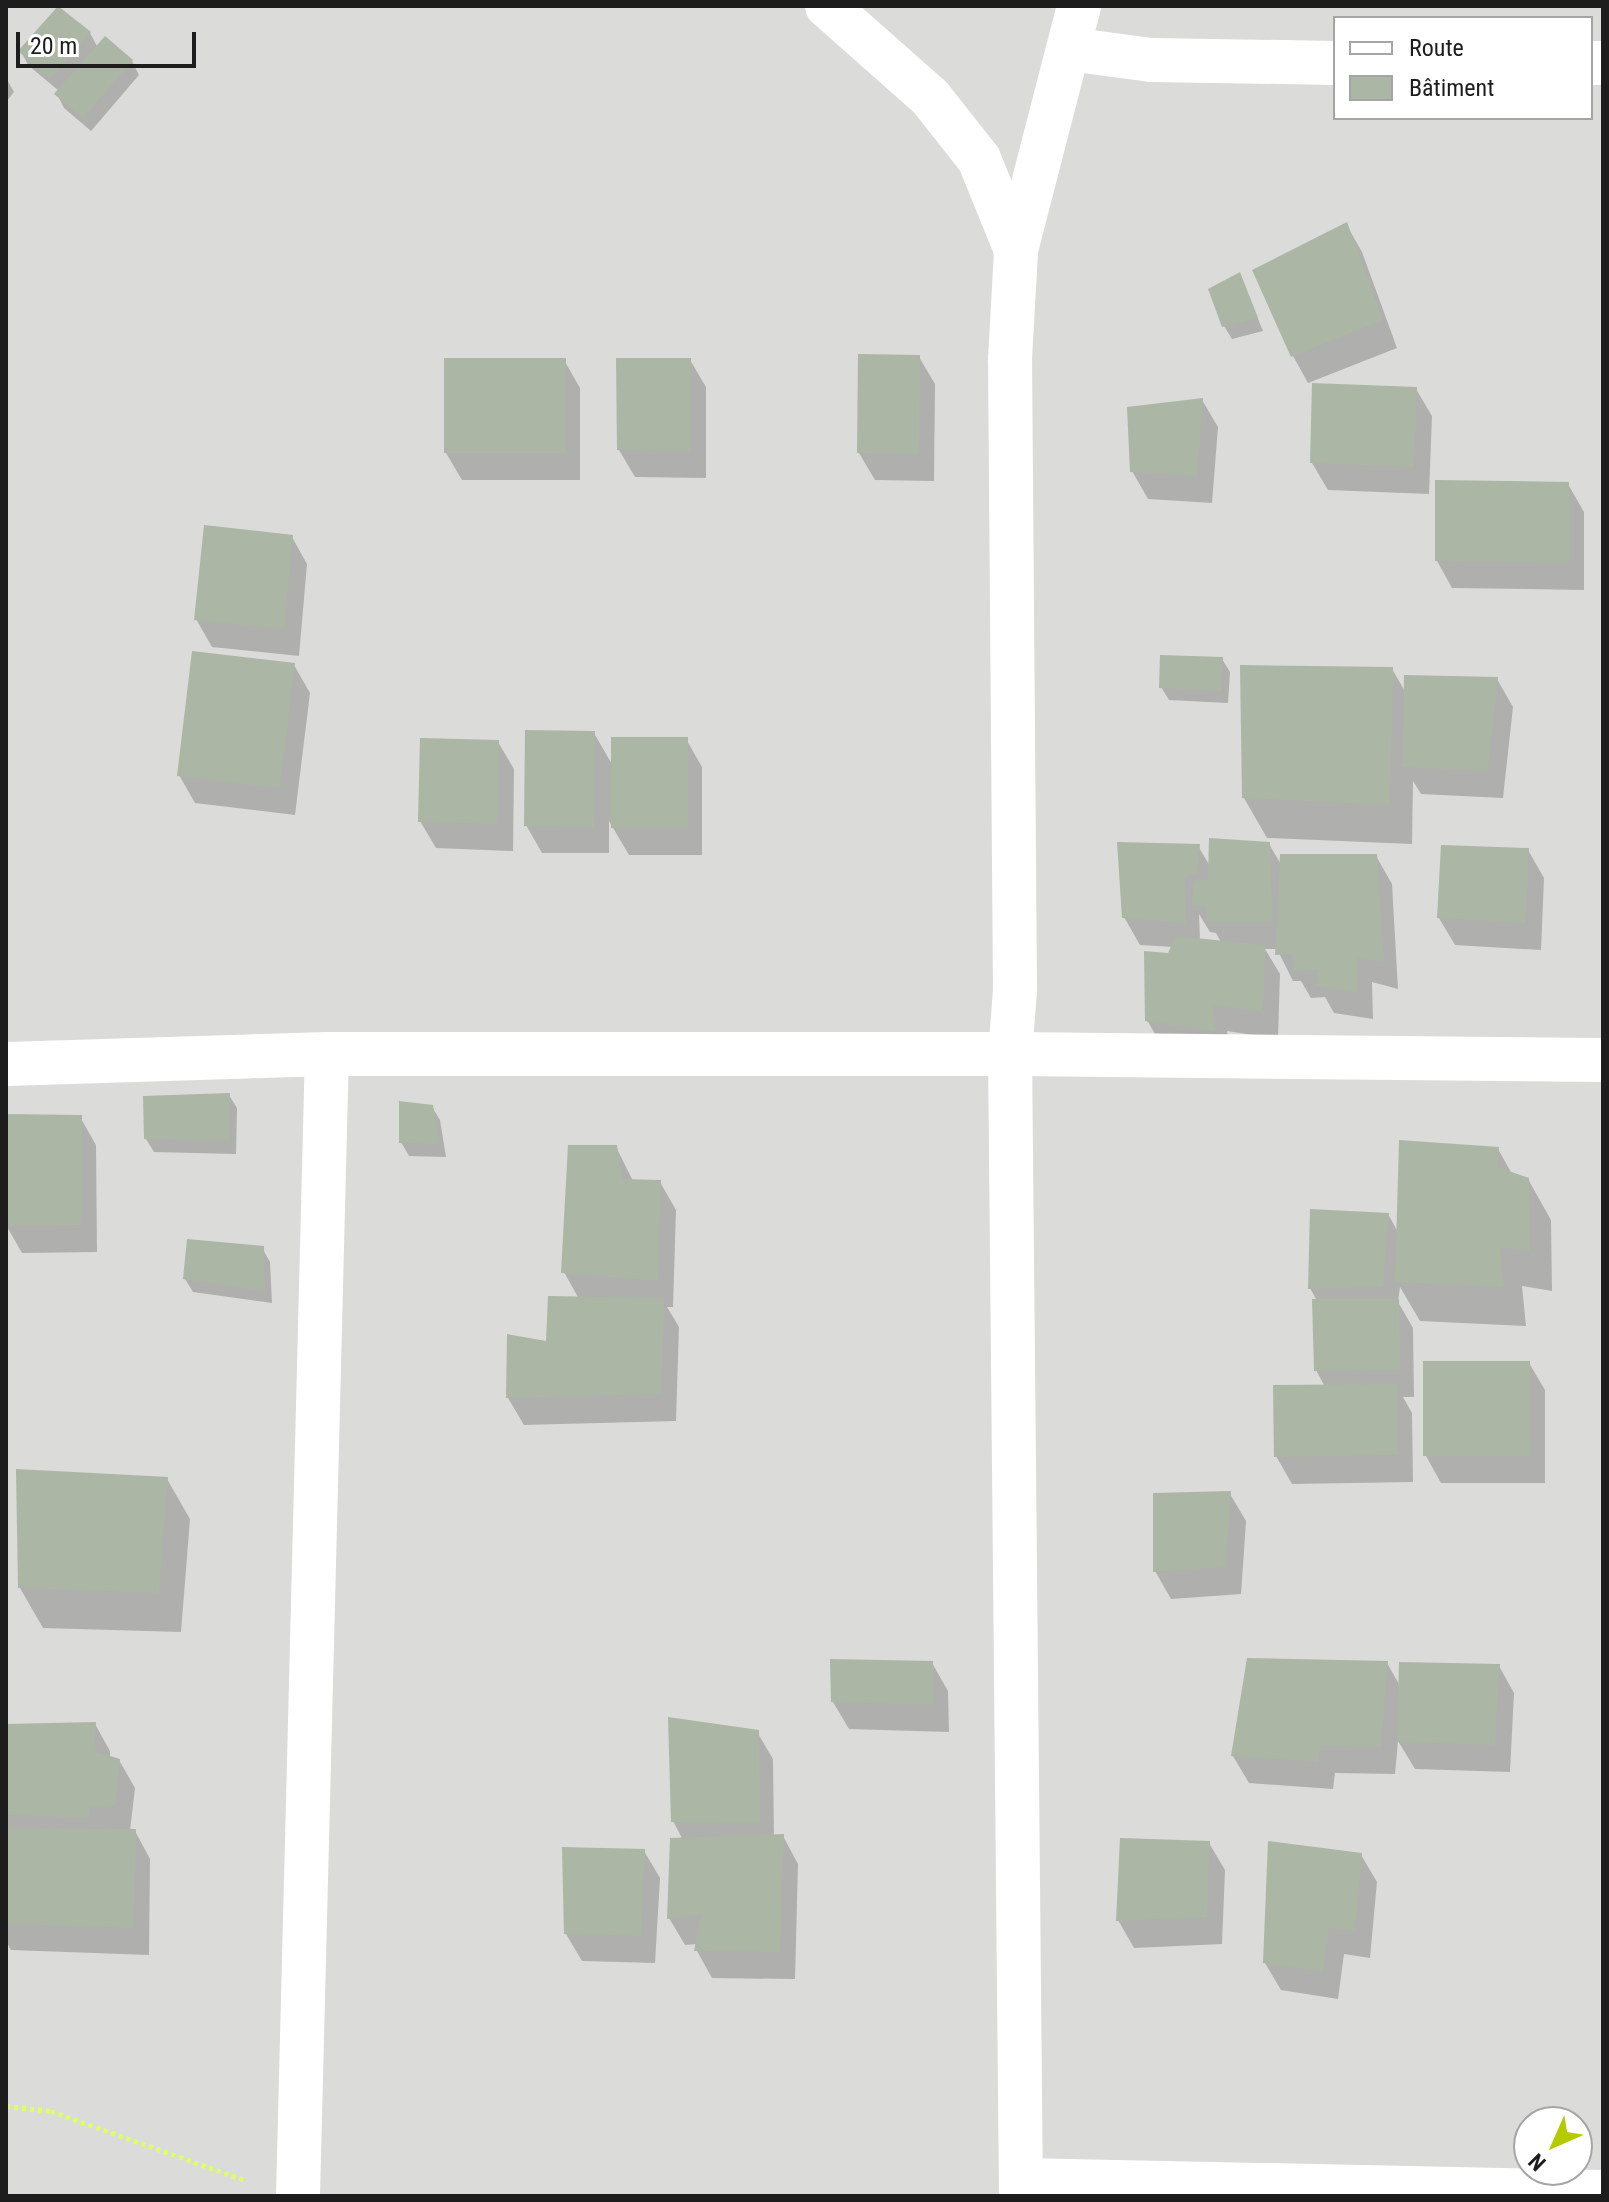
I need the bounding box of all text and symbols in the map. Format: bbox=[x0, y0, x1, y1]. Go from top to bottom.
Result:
scale bar bbox=[20, 16, 200, 66]
legend bbox=[1333, 16, 1593, 120]
text: 20 m bbox=[30, 32, 77, 60]
text: Route bbox=[1409, 34, 1464, 62]
text: Bâtiment bbox=[1409, 74, 1494, 102]
north arrow bbox=[1513, 2106, 1593, 2186]
text: N bbox=[1523, 2148, 1551, 2176]

